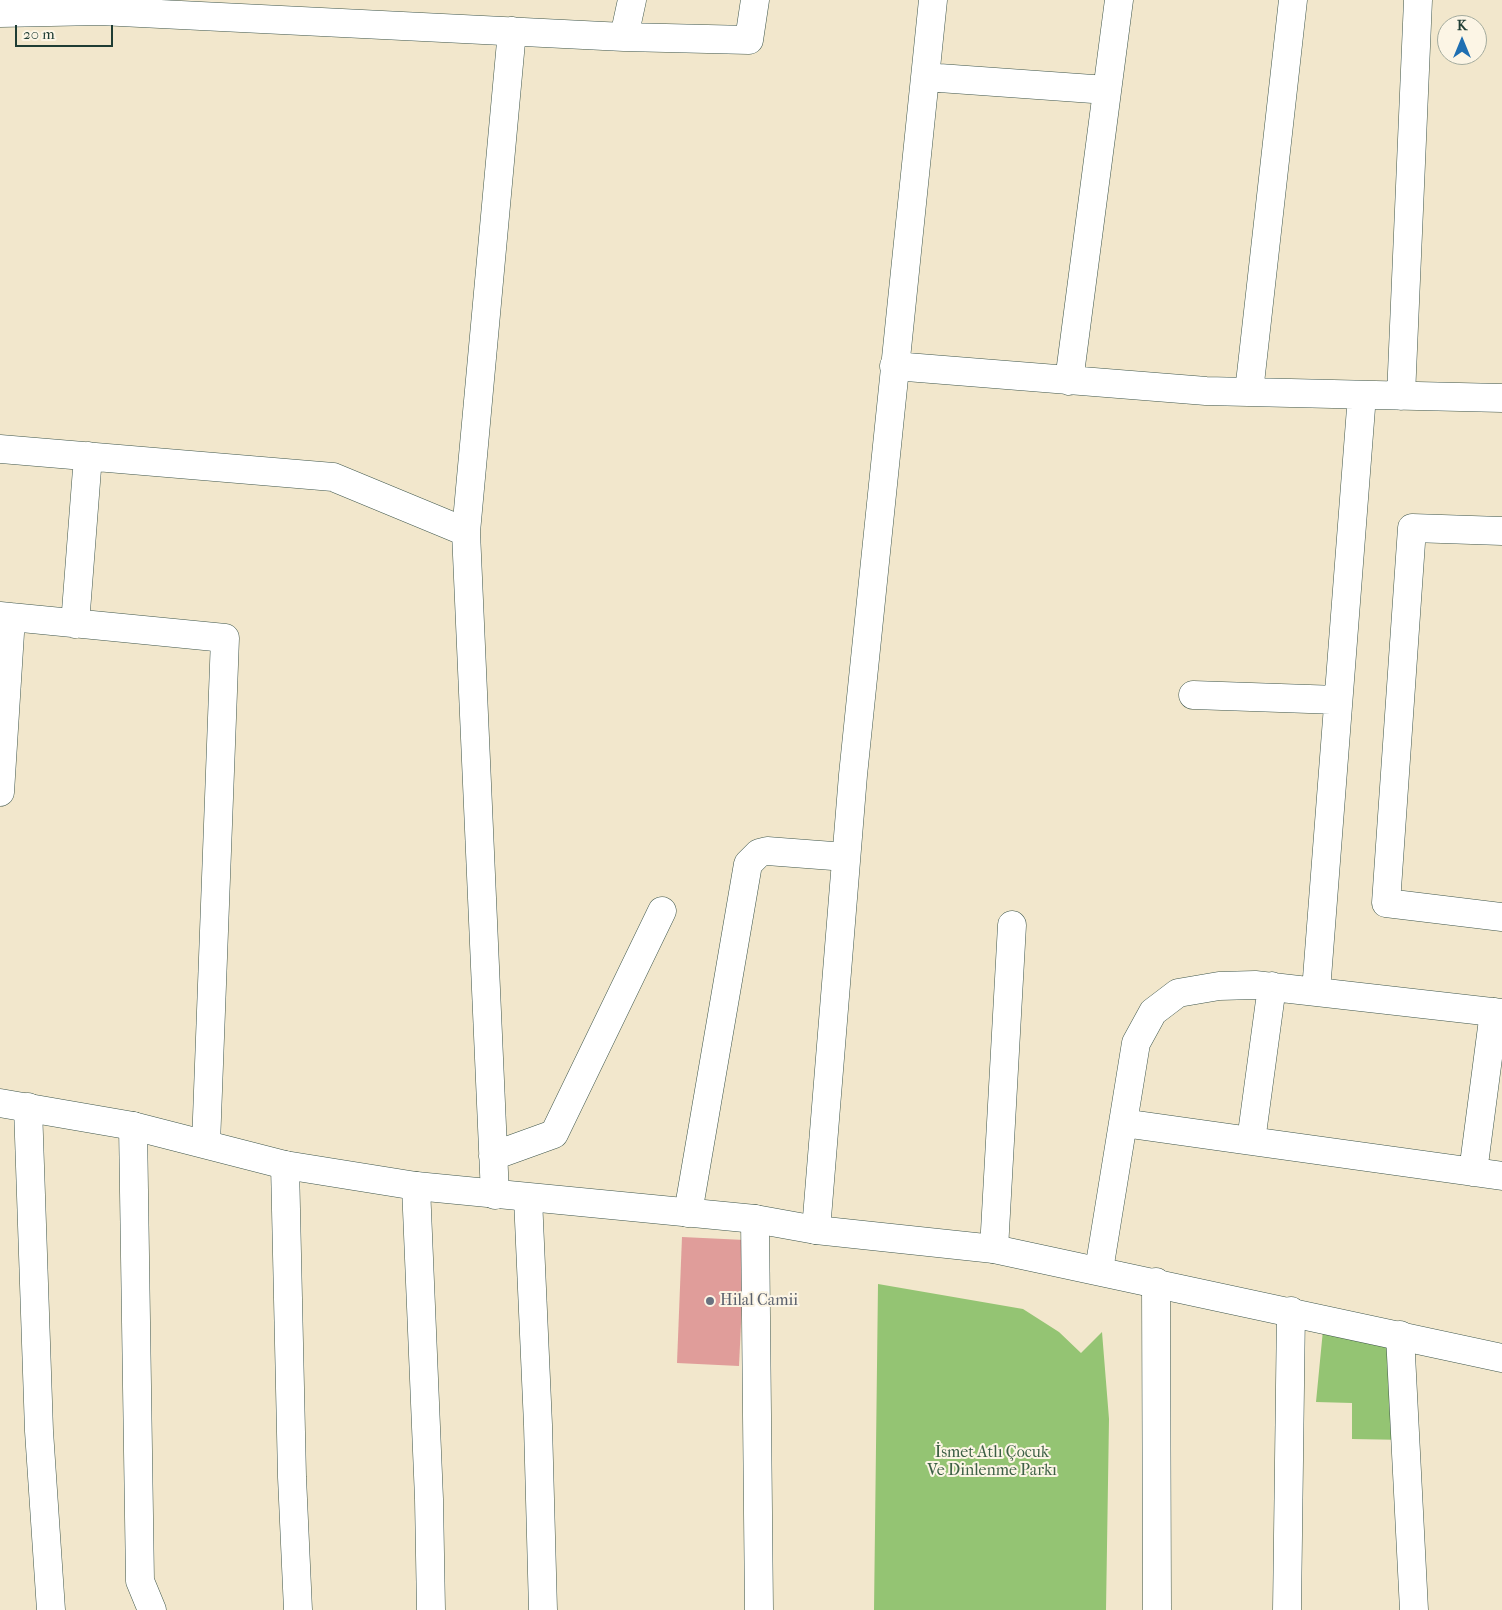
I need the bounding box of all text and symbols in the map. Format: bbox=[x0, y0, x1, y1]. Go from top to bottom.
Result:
scale bar bbox=[18, 15, 115, 47]
north arrow bbox=[1437, 15, 1487, 65]
text: K bbox=[1457, 17, 1467, 34]
text: 20 m bbox=[23, 25, 55, 43]
place label: Hilal Camii bbox=[720, 1291, 798, 1311]
marker: Hilal Camii bbox=[704, 1295, 716, 1307]
park label: İsmet Atlı Çocuk Ve Dinlenme Parkı bbox=[927, 1443, 1057, 1481]

